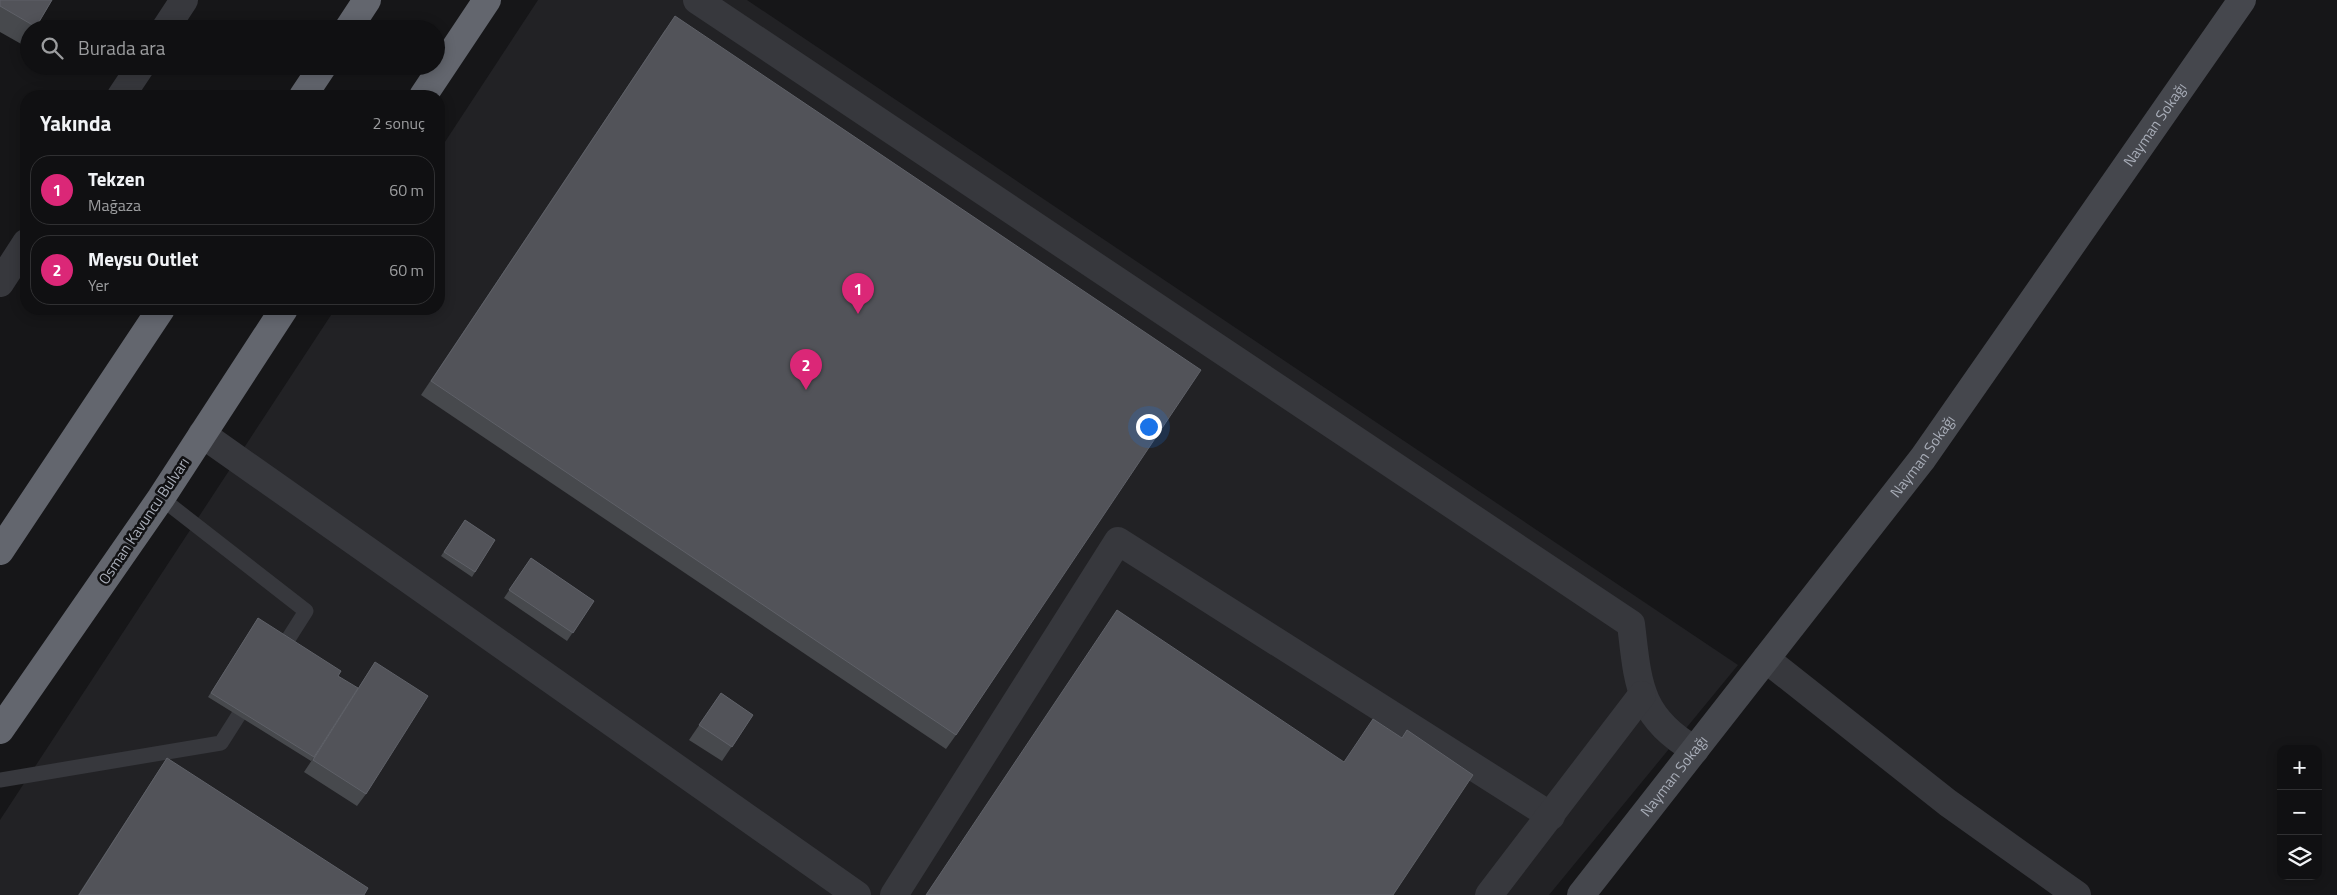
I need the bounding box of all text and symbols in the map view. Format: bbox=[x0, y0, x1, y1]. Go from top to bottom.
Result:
search box bbox=[20, 20, 445, 75]
text: Burada ara bbox=[78, 33, 165, 62]
icon: search bbox=[38, 34, 66, 62]
street label: Nayman Sokağı bbox=[2117, 78, 2192, 171]
text: Yakında bbox=[40, 107, 111, 139]
text: 2 sonuç bbox=[373, 111, 425, 135]
text: Tekzen bbox=[88, 164, 145, 193]
text: 1 bbox=[53, 178, 61, 202]
text: 60 m bbox=[389, 178, 424, 202]
text: Mağaza bbox=[88, 193, 141, 217]
text: Meysu Outlet bbox=[88, 244, 198, 273]
text: 2 bbox=[53, 258, 61, 282]
text: 60 m bbox=[389, 258, 424, 282]
text: Yer bbox=[88, 273, 109, 297]
pin: 1 bbox=[842, 273, 874, 314]
pin: 2 bbox=[790, 349, 822, 390]
street label: Nayman Sokağı bbox=[1884, 410, 1961, 503]
your location bbox=[1136, 414, 1162, 440]
street label: Osman Kavuncu Bulvarı bbox=[92, 453, 195, 589]
street label: Nayman Sokağı bbox=[1634, 730, 1713, 821]
map controls bbox=[2277, 745, 2322, 880]
button: + bbox=[2277, 745, 2322, 790]
button: − bbox=[2277, 790, 2322, 835]
button: layers bbox=[2277, 835, 2322, 880]

